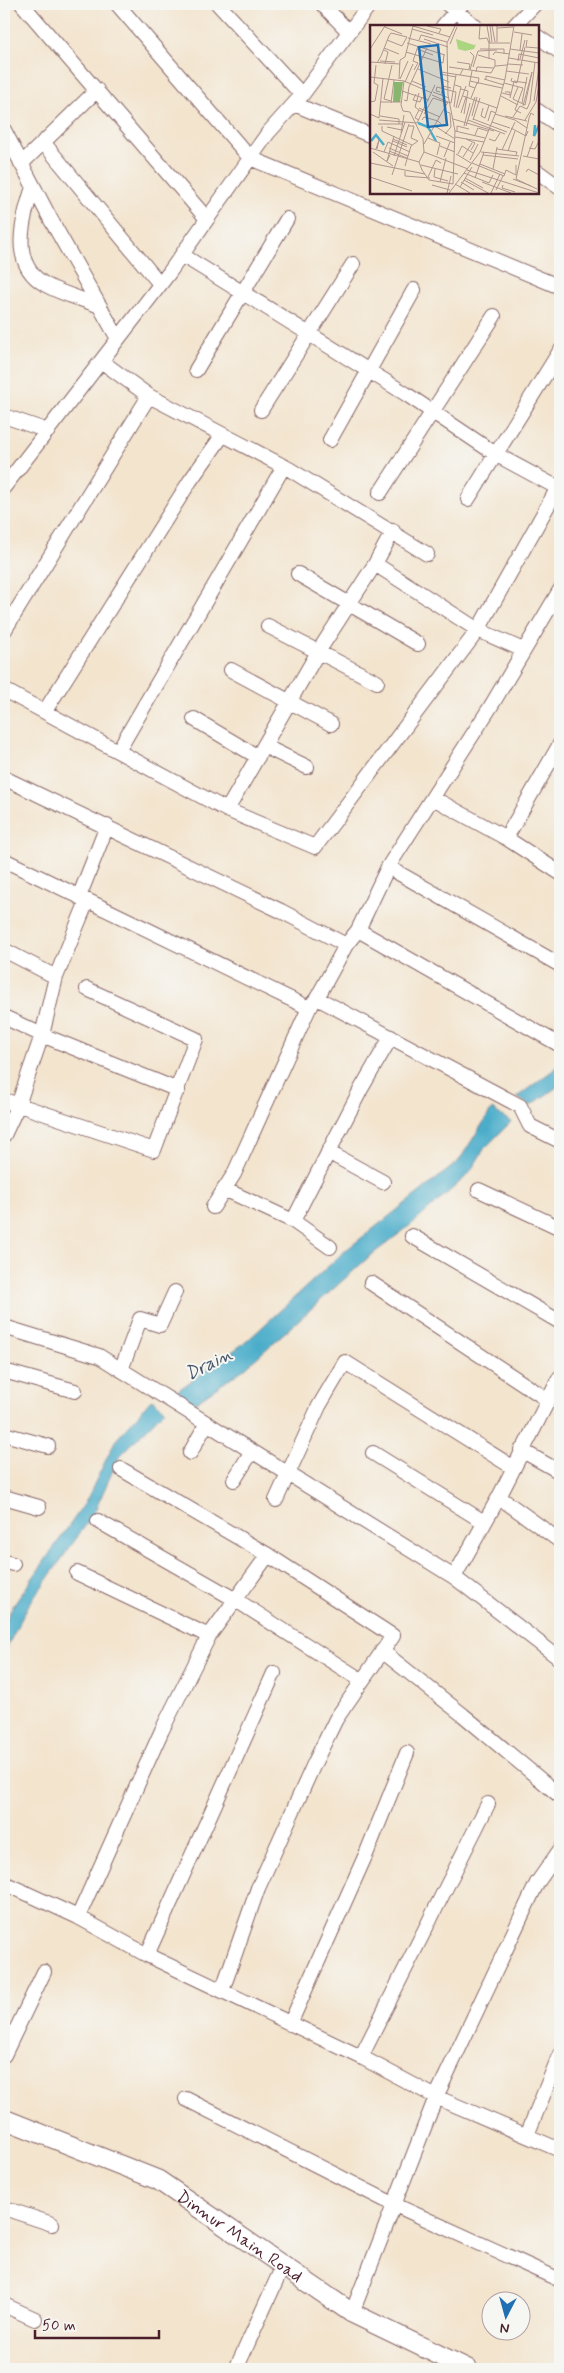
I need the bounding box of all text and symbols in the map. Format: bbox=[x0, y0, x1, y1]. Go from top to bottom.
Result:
inset map bbox=[370, 25, 539, 194]
water label: Drain bbox=[181, 1342, 237, 1387]
street label: Dinnur Main Road bbox=[172, 2185, 307, 2289]
north arrow bbox=[482, 2290, 532, 2340]
scale bar bbox=[35, 2308, 159, 2340]
text: 50 m bbox=[42, 2316, 76, 2336]
text: N bbox=[499, 2318, 510, 2337]

